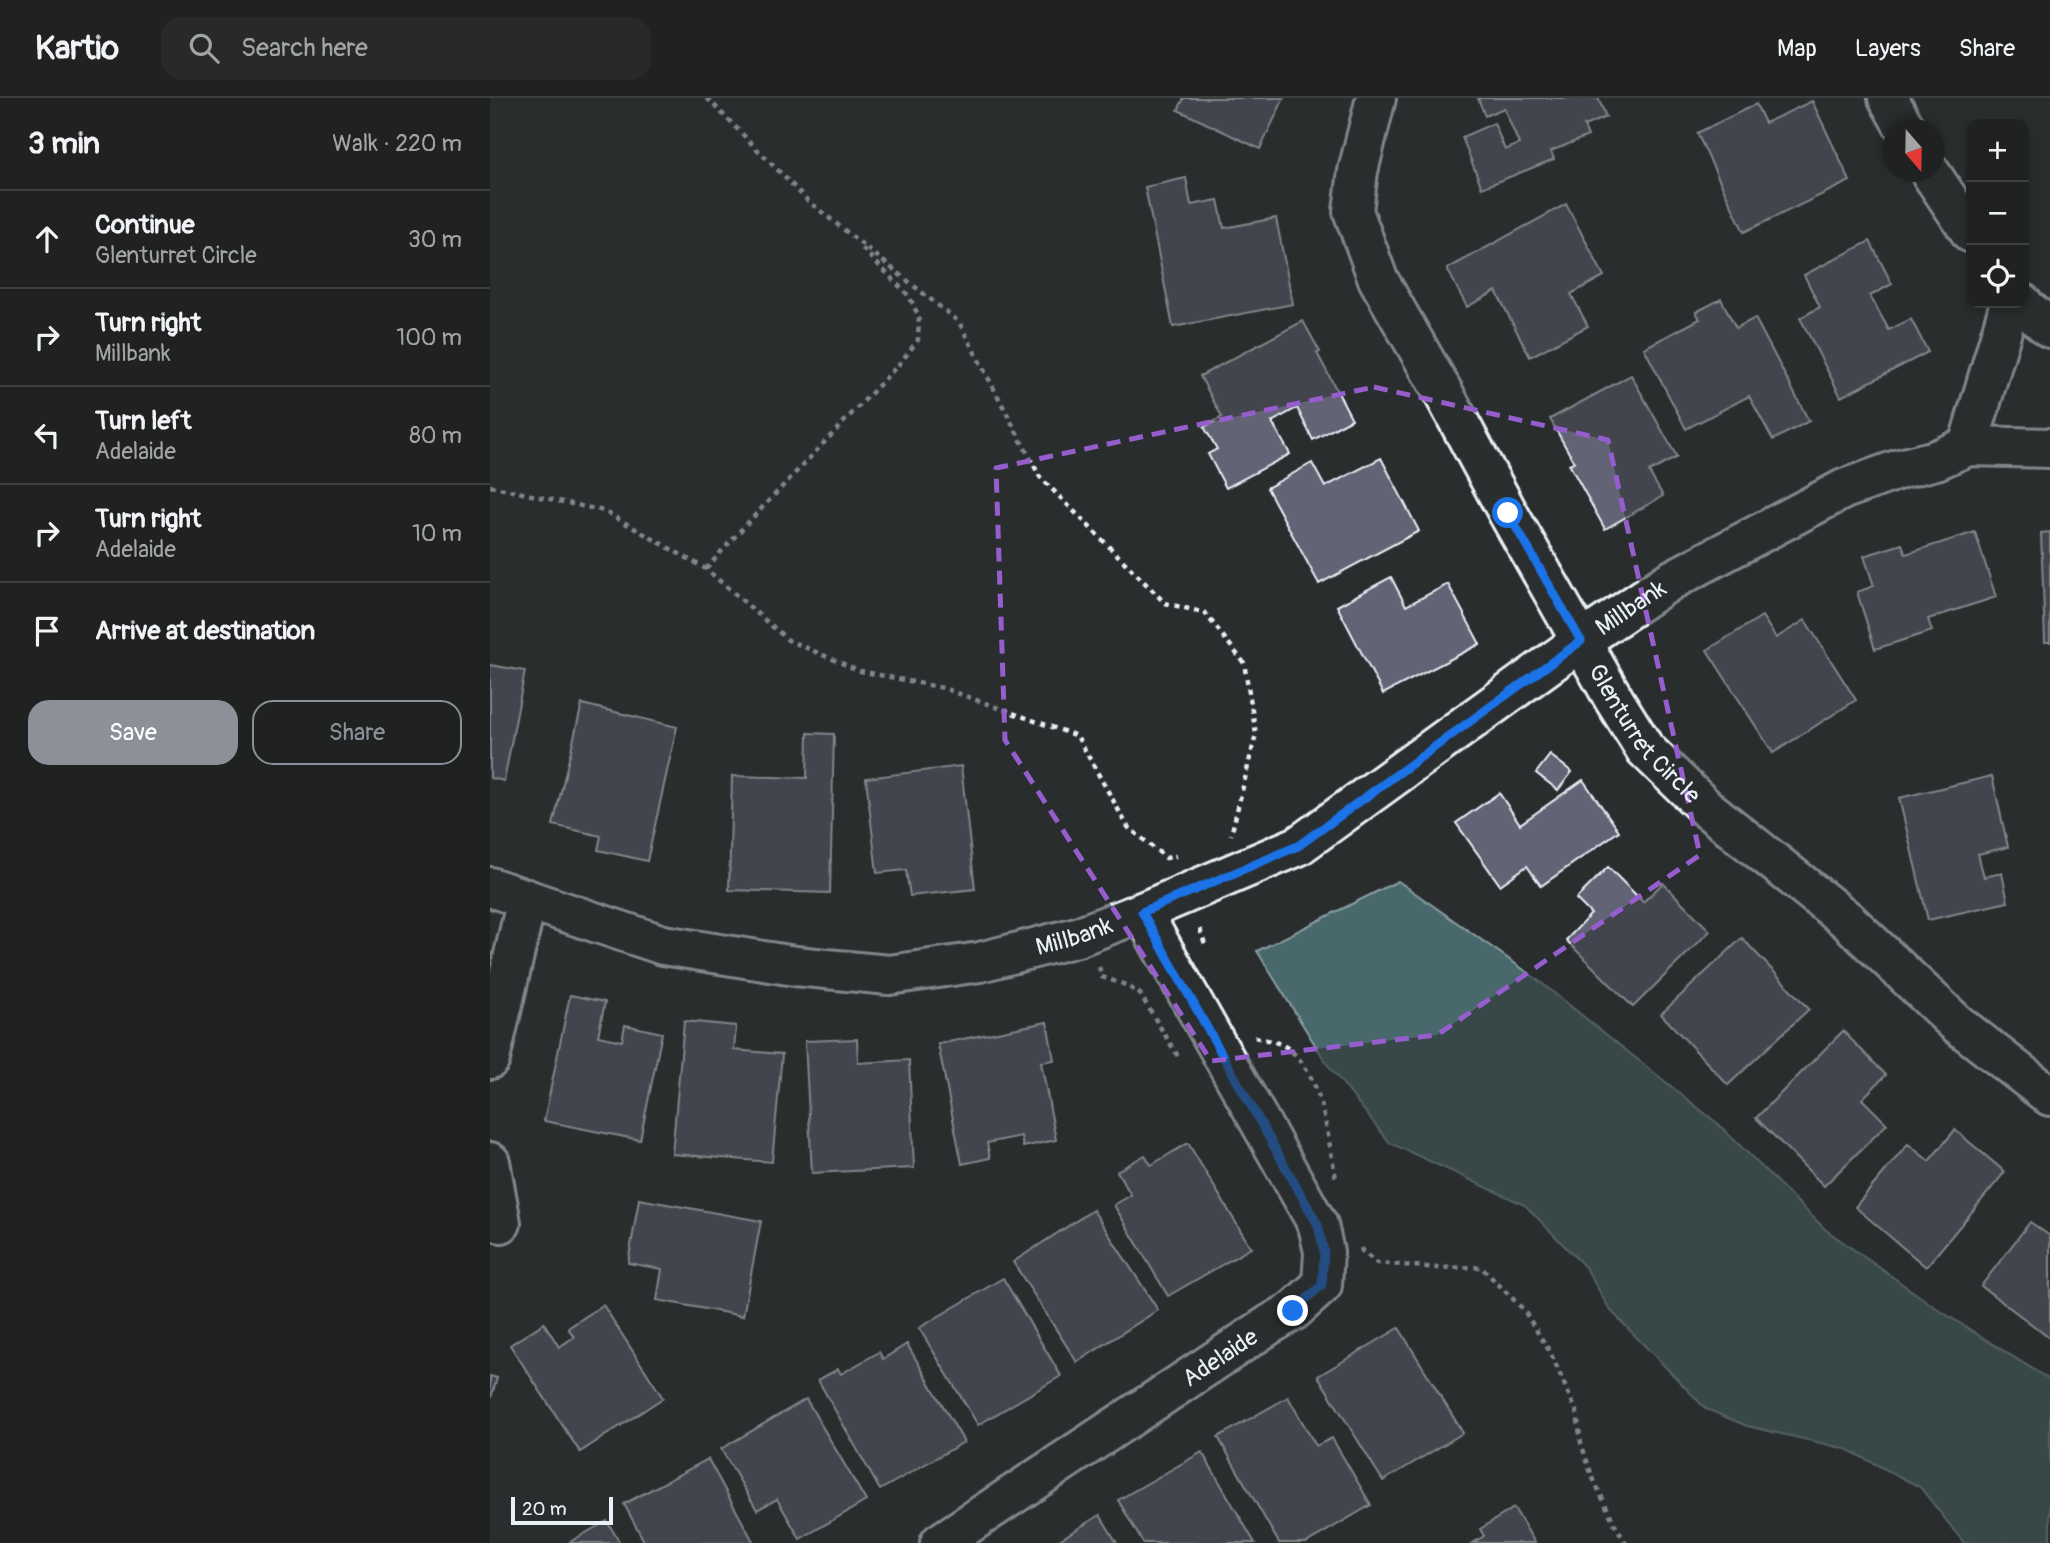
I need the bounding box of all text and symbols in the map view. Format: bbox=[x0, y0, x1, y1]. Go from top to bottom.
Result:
search box bbox=[161, 17, 651, 80]
text: Kartio bbox=[35, 28, 119, 69]
icon: search bbox=[185, 29, 223, 67]
text: Search here bbox=[241, 32, 368, 64]
text: Map bbox=[1777, 34, 1817, 63]
text: Layers bbox=[1855, 34, 1921, 63]
text: Share bbox=[1959, 34, 2015, 63]
north arrow bbox=[1882, 119, 1945, 182]
map controls bbox=[1966, 119, 2029, 308]
button: + bbox=[1966, 119, 2029, 182]
text: 3 min bbox=[28, 125, 100, 162]
text: Walk · 220 m bbox=[332, 129, 462, 158]
button: − bbox=[1966, 182, 2029, 245]
text: Continue bbox=[95, 209, 195, 241]
icon: ahead bbox=[28, 220, 66, 258]
text: 30 m bbox=[408, 225, 462, 254]
text: Glenturret Circle bbox=[95, 241, 257, 270]
button: locate bbox=[1966, 245, 2029, 308]
text: Turn right bbox=[95, 307, 201, 339]
icon: right bbox=[28, 318, 66, 356]
text: 100 m bbox=[396, 323, 462, 352]
text: Millbank bbox=[95, 339, 171, 368]
text: Turn left bbox=[95, 405, 191, 437]
icon: left bbox=[28, 416, 66, 454]
text: 80 m bbox=[409, 421, 462, 450]
text: Adelaide bbox=[95, 437, 176, 466]
route start bbox=[1492, 497, 1523, 528]
text: Turn right bbox=[95, 503, 201, 535]
icon: right bbox=[28, 514, 66, 552]
text: 10 m bbox=[412, 519, 462, 548]
text: Adelaide bbox=[95, 535, 176, 564]
street label: Millbank bbox=[1590, 573, 1671, 642]
icon: arrive bbox=[28, 612, 66, 650]
text: Arrive at destination bbox=[95, 615, 315, 647]
street label: Glenturret Circle bbox=[1582, 659, 1707, 809]
button: Save bbox=[28, 700, 238, 765]
button: Share bbox=[252, 700, 462, 765]
street label: Millbank bbox=[1033, 910, 1117, 962]
route end bbox=[1277, 1295, 1308, 1326]
street label: Adelaide bbox=[1177, 1322, 1263, 1393]
scale bar bbox=[511, 1494, 612, 1526]
text: 20 m bbox=[522, 1497, 567, 1521]

